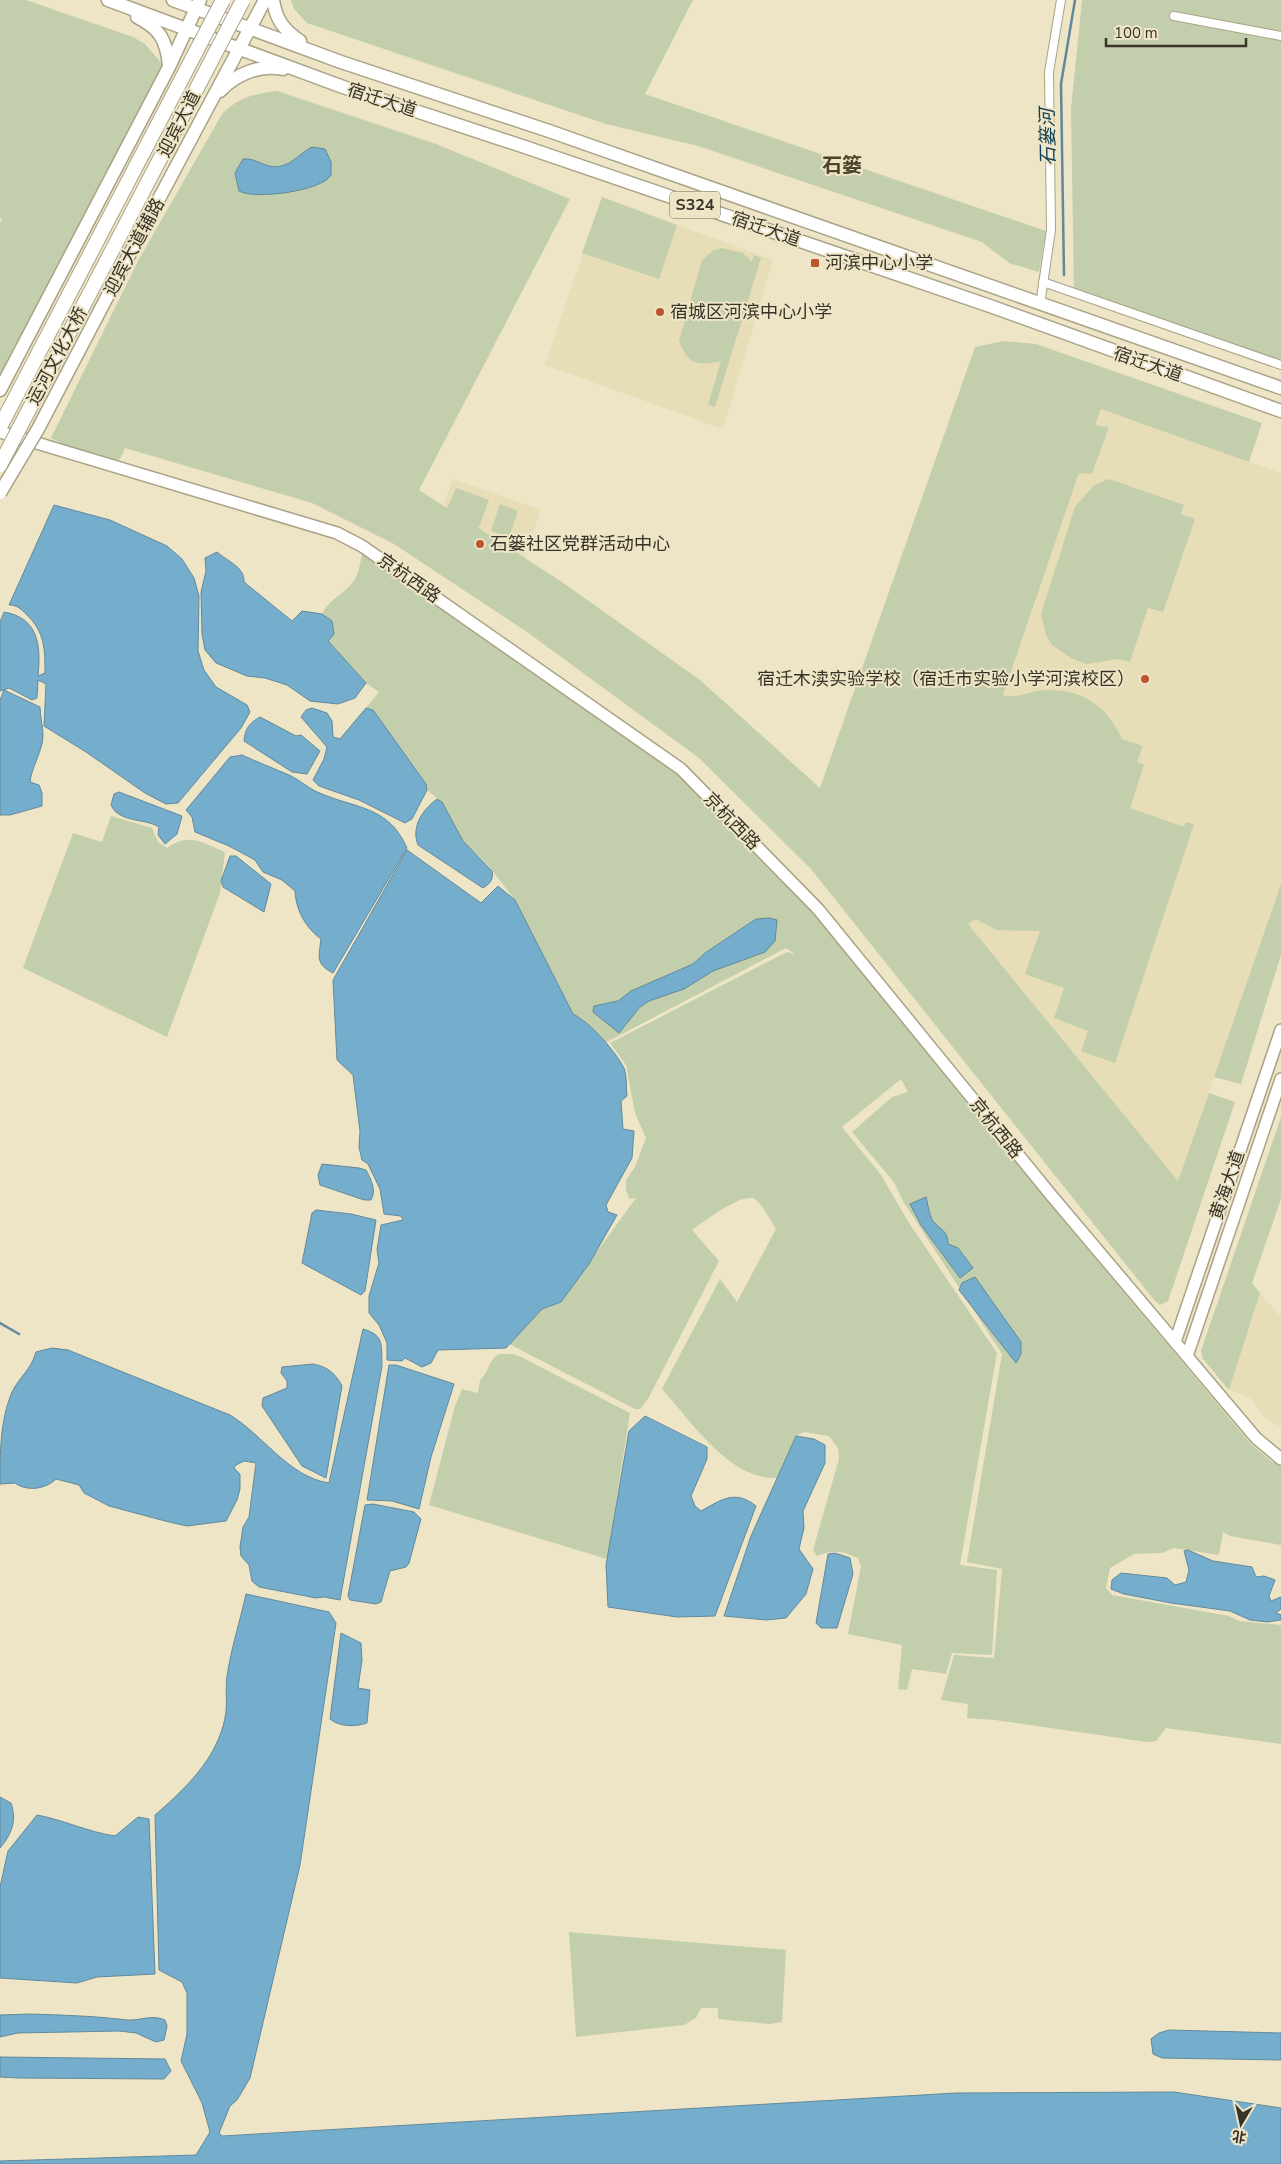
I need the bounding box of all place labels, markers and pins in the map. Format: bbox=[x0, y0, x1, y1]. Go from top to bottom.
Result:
place label: 河滨中心小学 bbox=[825, 251, 933, 275]
marker: 河滨中心小学 bbox=[809, 257, 821, 269]
place label: 宿城区河滨中心小学 bbox=[670, 300, 832, 324]
marker: 宿城区河滨中心小学 bbox=[654, 306, 666, 318]
place label: 石篓社区党群活动中心 bbox=[490, 532, 670, 556]
marker: 石篓社区党群活动中心 bbox=[474, 538, 486, 550]
place label: 宿迁木渎实验学校（宿迁市实验小学河滨校区） bbox=[757, 667, 1135, 691]
marker: 宿迁木渎实验学校（宿迁市实验小学河滨校区） bbox=[1139, 673, 1151, 685]

